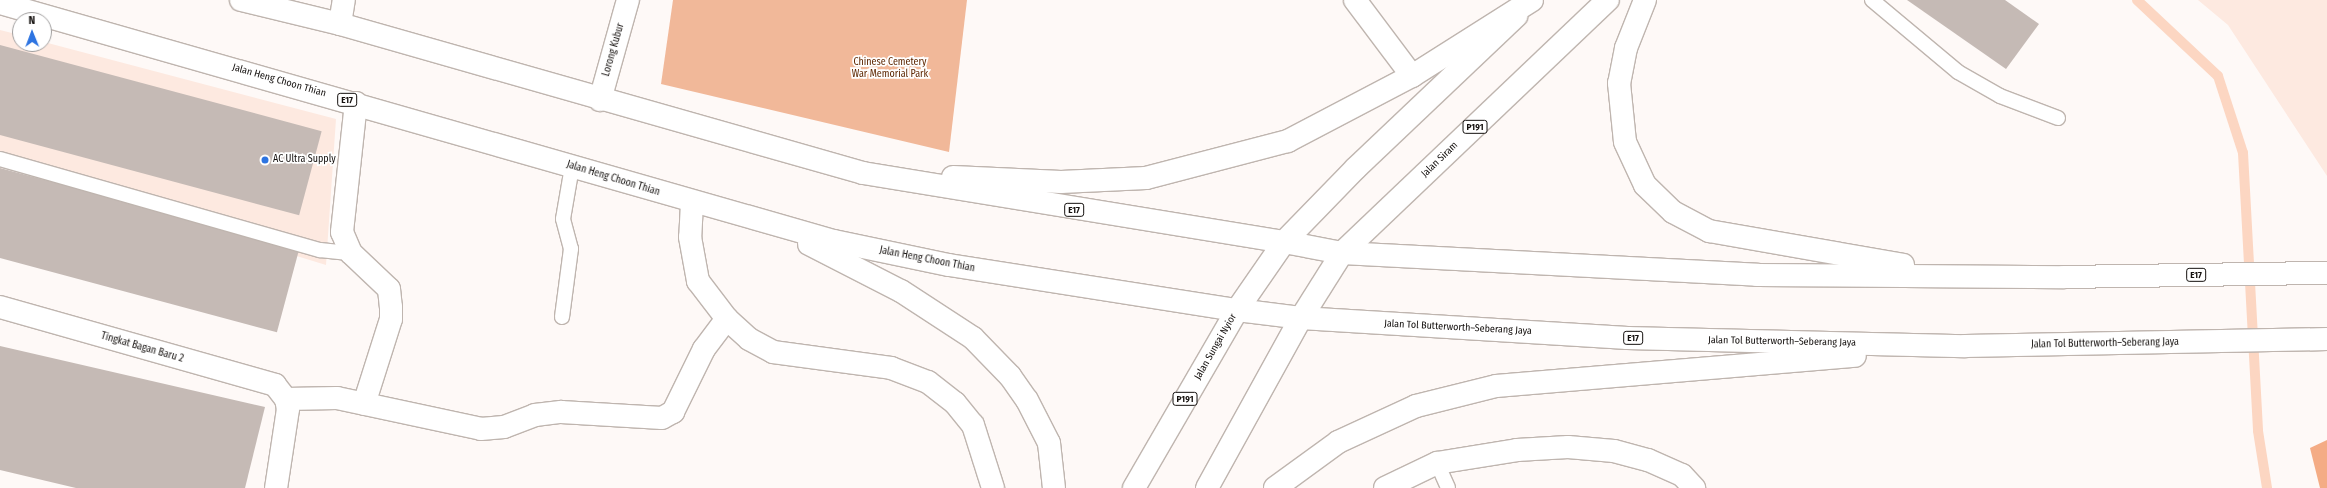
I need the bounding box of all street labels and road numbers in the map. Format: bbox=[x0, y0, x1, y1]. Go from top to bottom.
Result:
street label: Lorong Kubur bbox=[601, 22, 627, 78]
street label: Jalan Heng Choon Thian bbox=[231, 62, 327, 100]
road number: E17 bbox=[337, 93, 357, 107]
road number: P191 bbox=[1462, 120, 1488, 134]
street label: Jalan Siram bbox=[1419, 140, 1461, 180]
street label: Jalan Heng Choon Thian bbox=[565, 159, 661, 199]
road number: E17 bbox=[1064, 203, 1084, 217]
street label: Jalan Heng Choon Thian bbox=[878, 245, 976, 275]
road number: E17 bbox=[2186, 268, 2206, 282]
street label: Jalan Sungai Nyior bbox=[1192, 312, 1240, 382]
street label: Jalan Tol Butterworth–Seberang Jaya bbox=[1384, 318, 1532, 338]
street label: Tingkat Bagan Baru 2 bbox=[99, 330, 185, 366]
road number: E17 bbox=[1623, 331, 1643, 345]
street label: Jalan Tol Butterworth–Seberang Jaya bbox=[1708, 335, 1856, 349]
street label: Jalan Tol Butterworth–Seberang Jaya bbox=[2031, 337, 2179, 351]
road number: P191 bbox=[1172, 392, 1198, 406]

